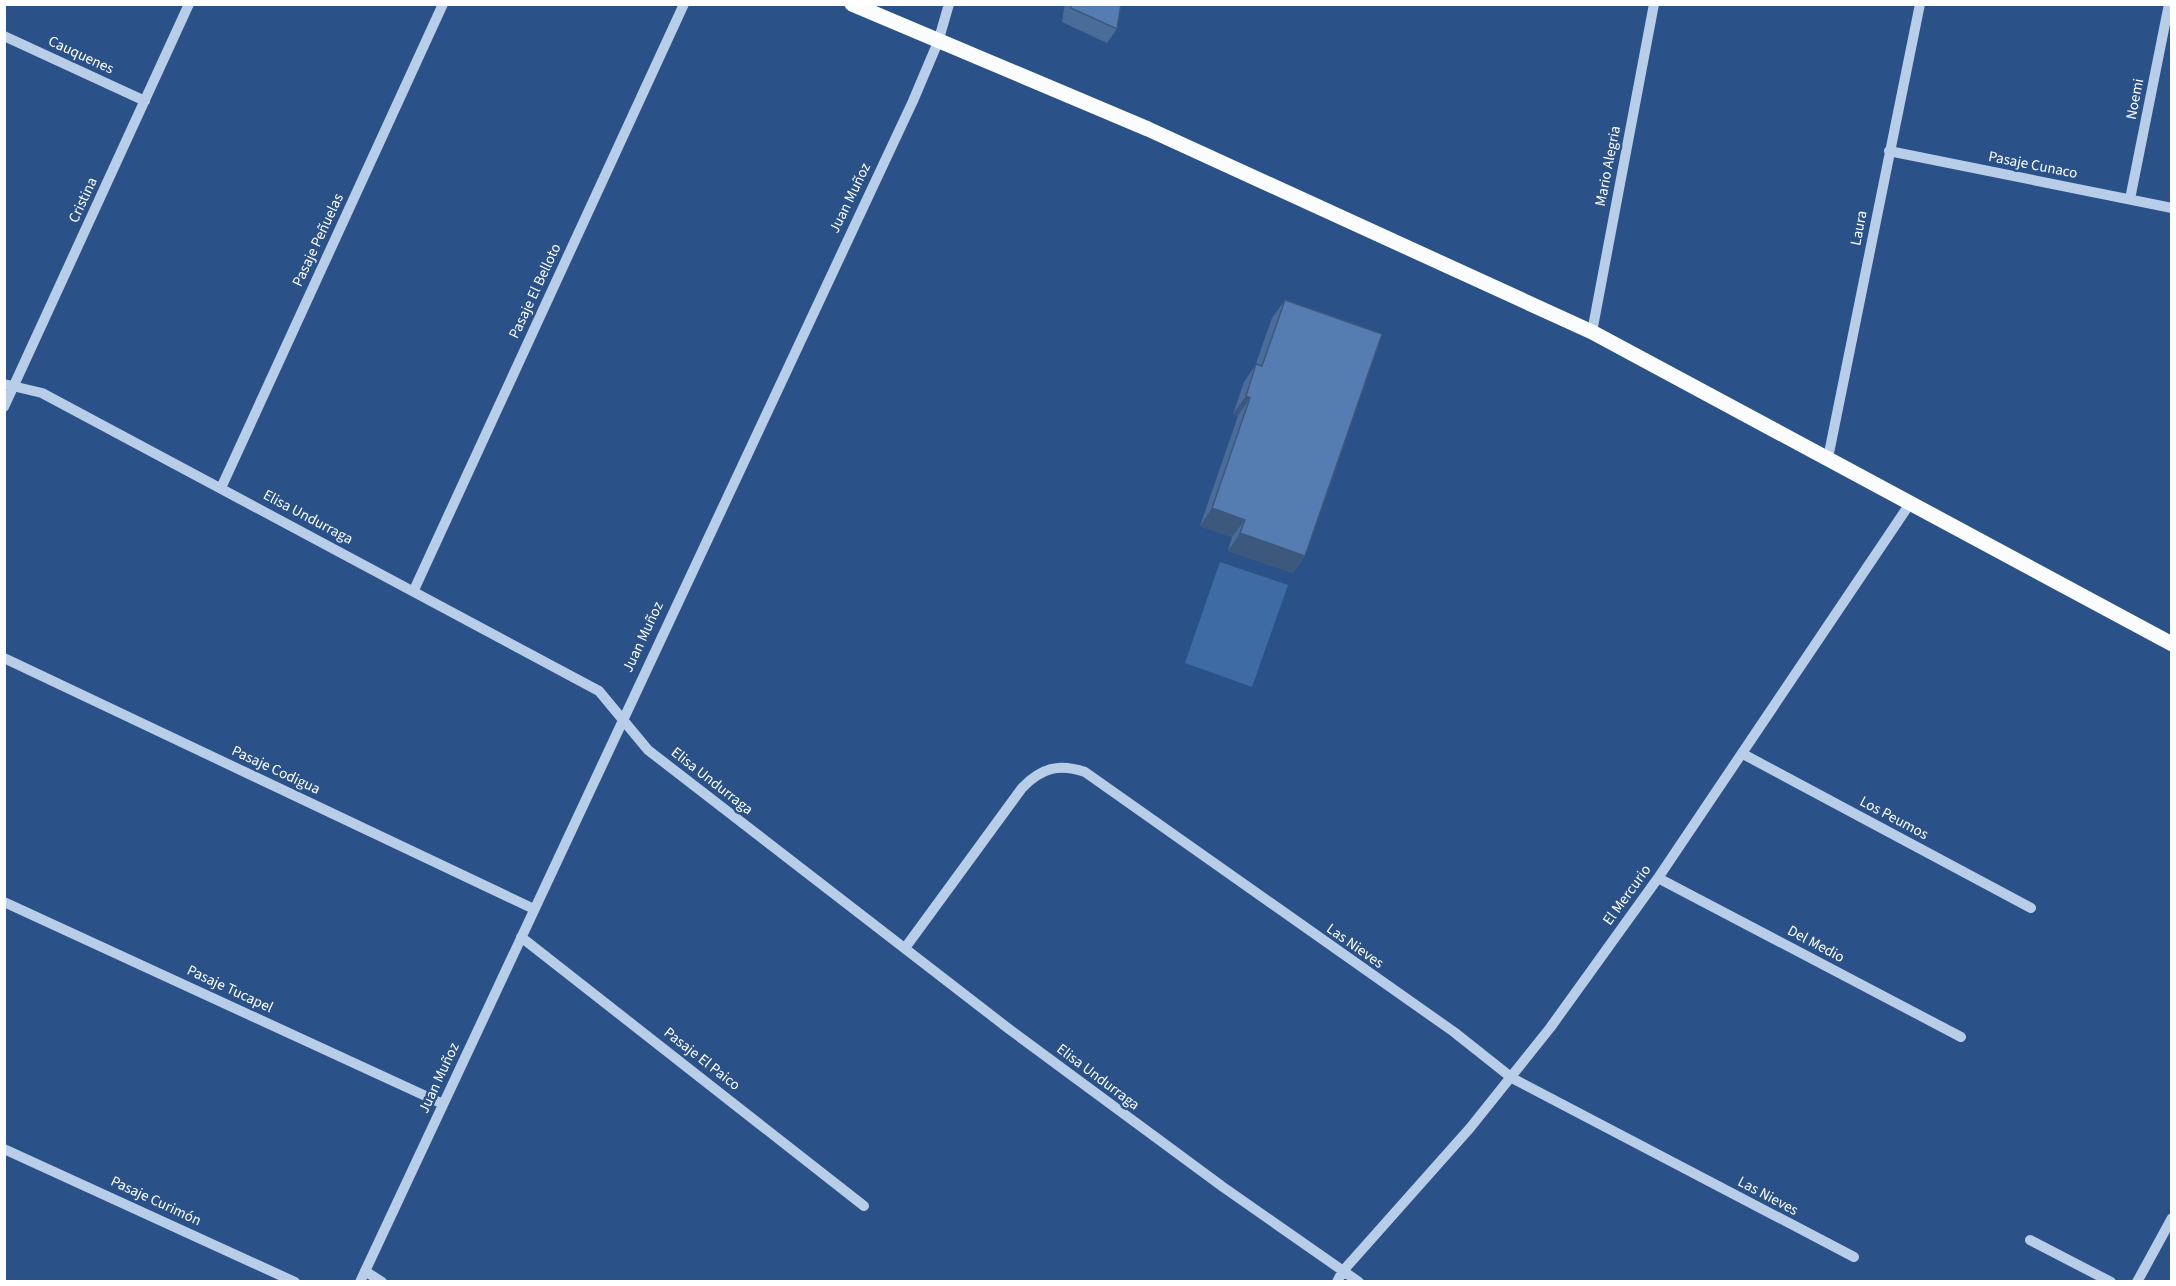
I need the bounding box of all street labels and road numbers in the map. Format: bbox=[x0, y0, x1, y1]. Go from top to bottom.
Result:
street label: Cauquenes bbox=[45, 31, 117, 79]
street label: Noemi bbox=[2121, 77, 2149, 121]
street label: Mario Alegria bbox=[1590, 124, 1626, 208]
street label: Pasaje Cunaco bbox=[1987, 146, 2079, 184]
street label: Juan Muñoz bbox=[824, 159, 876, 237]
street label: Cristina bbox=[63, 174, 103, 226]
street label: Pasaje Peñuelas bbox=[287, 190, 349, 290]
street label: Laura bbox=[1845, 209, 1873, 247]
street label: Pasaje El Belloto bbox=[504, 240, 566, 342]
street label: Elisa Undurraga bbox=[259, 484, 357, 550]
street label: Juan Muñoz bbox=[617, 598, 669, 676]
street label: Pasaje Codigua bbox=[228, 740, 324, 800]
street label: Elisa Undurraga bbox=[666, 742, 758, 820]
street label: Los Peumos bbox=[1856, 791, 1932, 845]
street label: El Mercurio bbox=[1598, 860, 1656, 930]
street label: Las Nieves bbox=[1322, 919, 1388, 973]
street label: Del Medio bbox=[1784, 920, 1848, 968]
street label: Pasaje Tucapel bbox=[184, 960, 277, 1018]
street label: Pasaje El Paico bbox=[659, 1022, 745, 1096]
street label: Juan Muñoz bbox=[413, 1039, 465, 1117]
street label: Elisa Undurraga bbox=[1052, 1039, 1144, 1115]
street label: Pasaje Curimón bbox=[107, 1171, 205, 1231]
street label: Las Nieves bbox=[1734, 1171, 1802, 1221]

